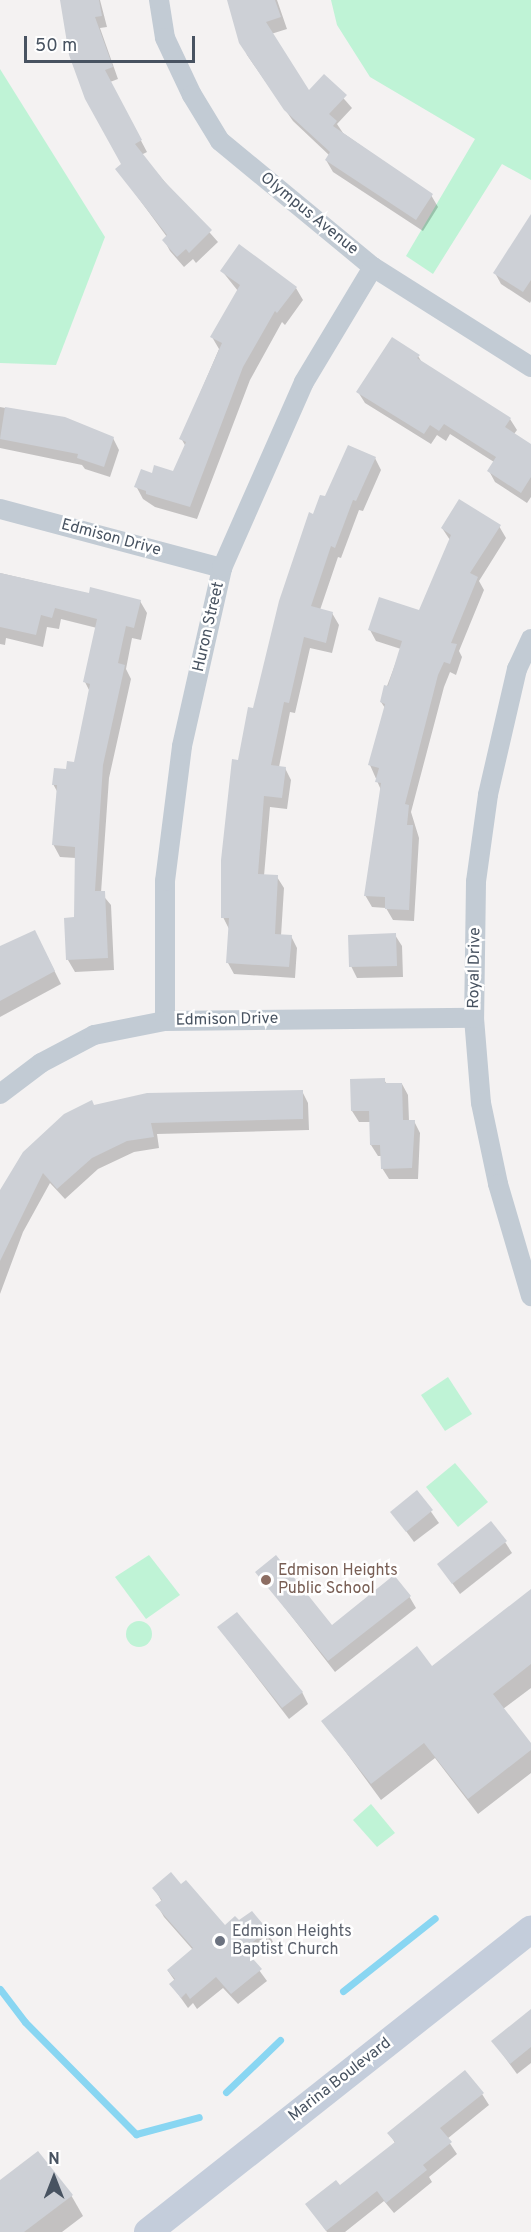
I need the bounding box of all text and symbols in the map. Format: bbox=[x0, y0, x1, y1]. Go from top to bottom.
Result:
scale bar bbox=[27, 24, 198, 62]
text: 50 m bbox=[35, 35, 77, 58]
street label: Olympus Avenue bbox=[256, 168, 362, 260]
street label: Edmison Drive bbox=[59, 515, 163, 561]
street label: Huron Street bbox=[189, 580, 229, 674]
street label: Royal Drive bbox=[465, 927, 485, 1009]
street label: Edmison Drive bbox=[176, 1010, 278, 1030]
place label: Edmison Heights Public School bbox=[278, 1561, 398, 1599]
marker: Edmison Heights Public School bbox=[259, 1573, 273, 1587]
place label: Edmison Heights Baptist Church bbox=[232, 1922, 352, 1960]
marker: Edmison Heights Baptist Church bbox=[213, 1934, 227, 1948]
street label: Marina Boulevard bbox=[285, 2034, 395, 2126]
north arrow bbox=[24, 2148, 84, 2208]
text: N bbox=[48, 2150, 60, 2170]

